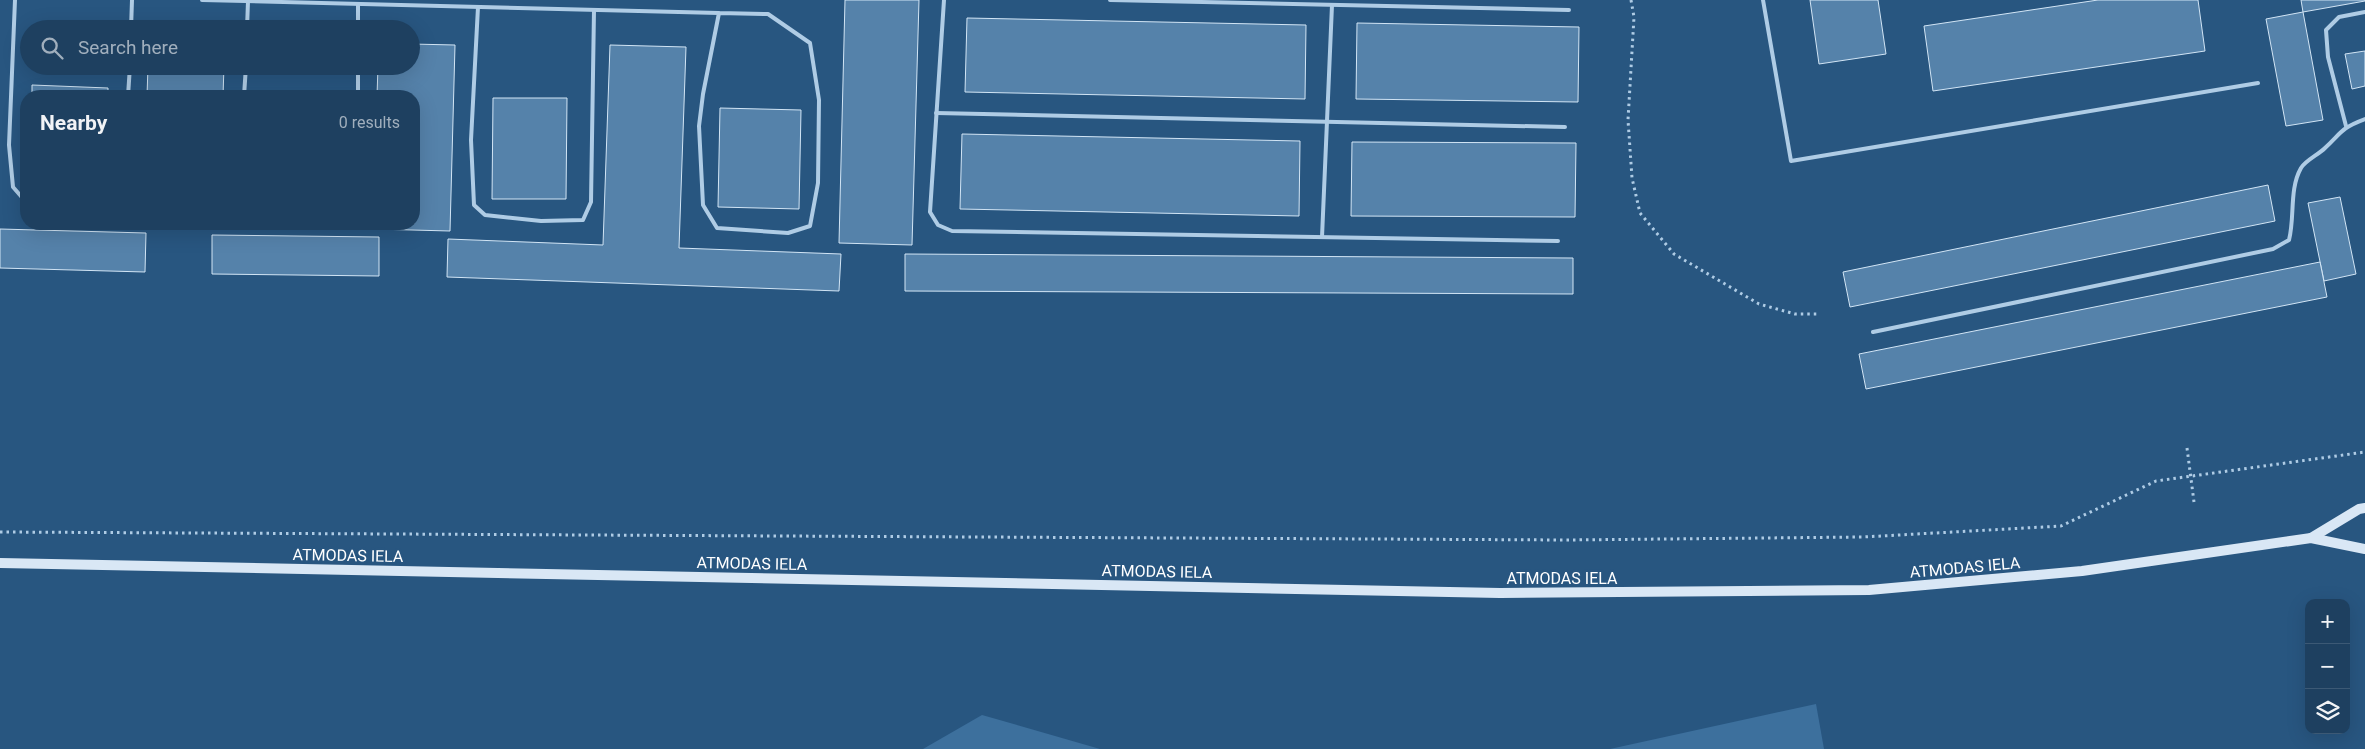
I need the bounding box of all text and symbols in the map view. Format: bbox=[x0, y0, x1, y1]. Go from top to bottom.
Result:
search box bbox=[20, 20, 420, 75]
icon: search bbox=[38, 34, 66, 62]
text: Search here bbox=[78, 36, 178, 59]
text: Nearby bbox=[40, 111, 107, 135]
text: 0 results bbox=[339, 113, 400, 132]
street label: ATMODAS IELA bbox=[292, 545, 404, 566]
street label: ATMODAS IELA bbox=[696, 553, 808, 574]
street label: ATMODAS IELA bbox=[1909, 553, 2022, 582]
street label: ATMODAS IELA bbox=[1101, 561, 1213, 582]
street label: ATMODAS IELA bbox=[1507, 569, 1618, 588]
map controls bbox=[2305, 599, 2350, 734]
button: + bbox=[2305, 599, 2350, 644]
button: − bbox=[2305, 644, 2350, 689]
button: layers bbox=[2305, 689, 2350, 734]

